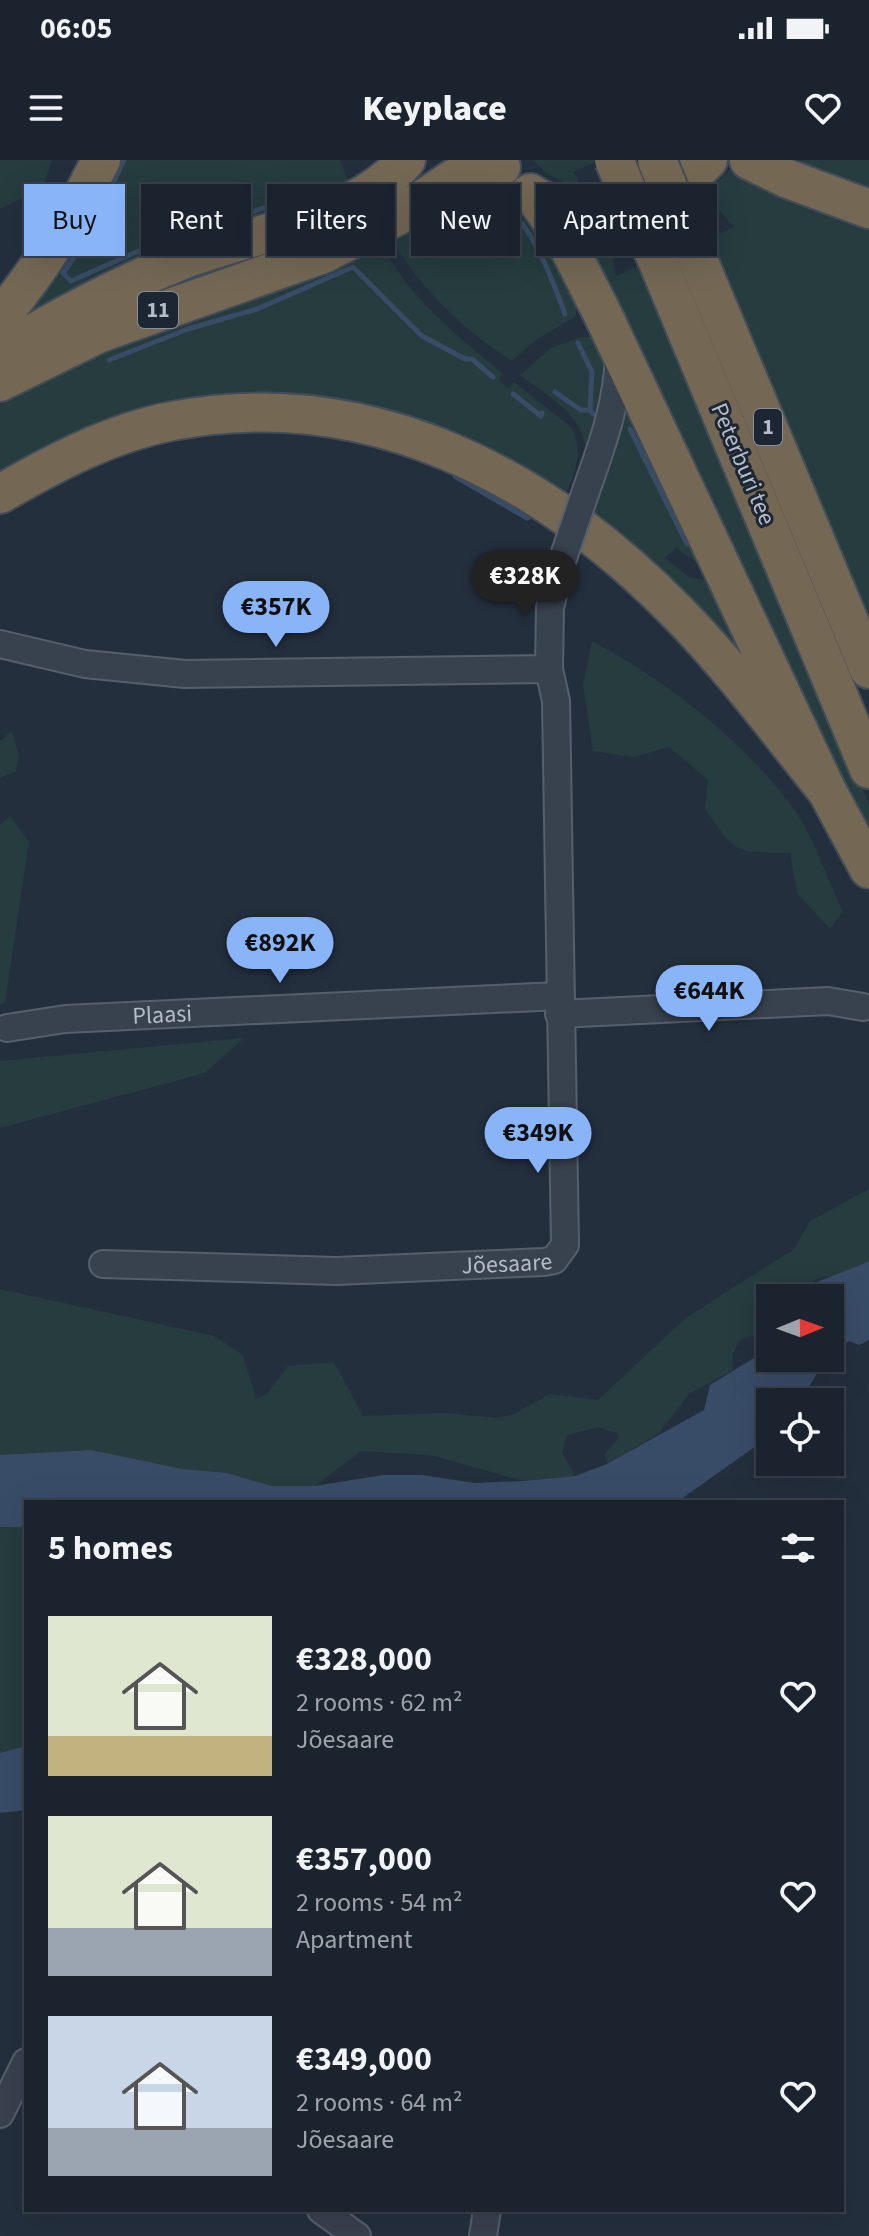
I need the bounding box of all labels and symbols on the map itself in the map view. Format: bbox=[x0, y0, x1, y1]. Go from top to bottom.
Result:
road number: 11 bbox=[138, 292, 178, 328]
street label: Peterburi tee bbox=[702, 397, 784, 531]
road number: 1 bbox=[754, 409, 782, 445]
pin: €328K bbox=[469, 550, 581, 618]
pin: €357K bbox=[220, 581, 332, 649]
pin: €892K bbox=[224, 917, 336, 985]
pin: €644K bbox=[653, 965, 765, 1033]
street label: Plaasi bbox=[131, 996, 193, 1033]
pin: €349K bbox=[482, 1107, 594, 1175]
street label: Jõesaare bbox=[461, 1243, 555, 1283]
north arrow bbox=[756, 1284, 844, 1372]

